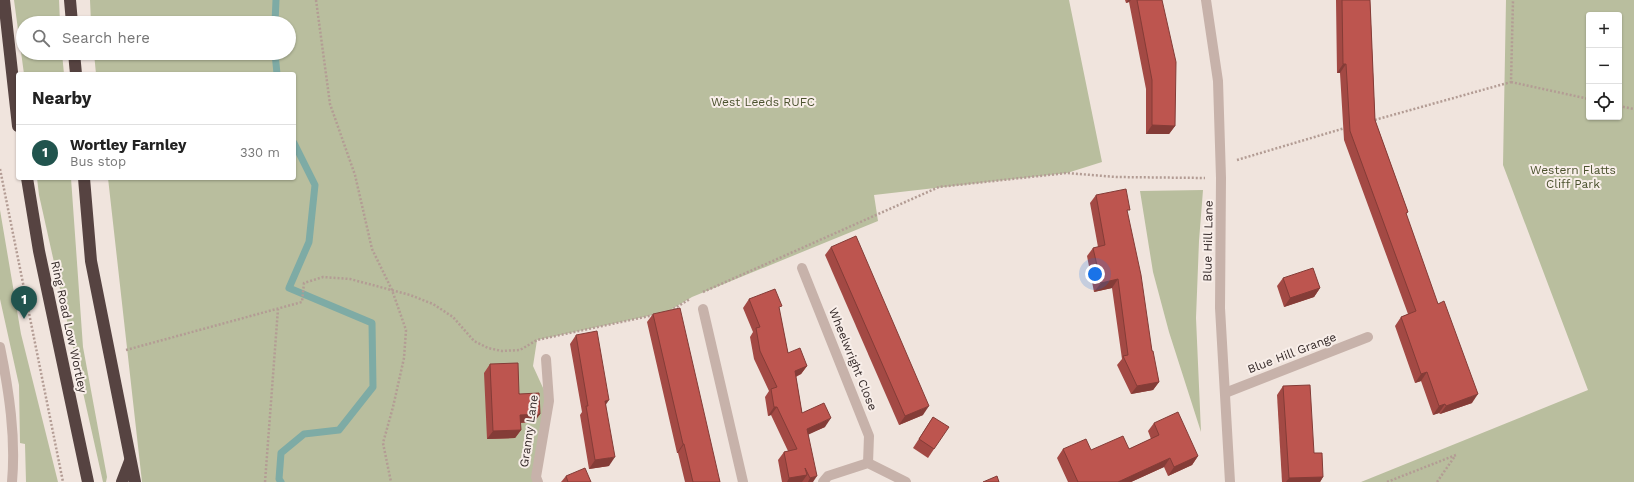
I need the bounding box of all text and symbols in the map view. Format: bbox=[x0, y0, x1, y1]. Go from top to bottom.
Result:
map controls bbox=[1586, 12, 1622, 120]
button: + bbox=[1586, 12, 1622, 48]
search box bbox=[16, 16, 296, 60]
icon: search bbox=[30, 27, 52, 49]
text: Search here bbox=[62, 29, 150, 47]
button: − bbox=[1586, 48, 1622, 84]
button: locate bbox=[1586, 84, 1622, 120]
text: Nearby bbox=[32, 88, 91, 108]
park label: West Leeds RUFC bbox=[711, 95, 815, 109]
text: Wortley Farnley bbox=[70, 136, 186, 154]
text: 1 bbox=[42, 145, 48, 160]
text: 330 m bbox=[240, 145, 280, 160]
text: Bus stop bbox=[70, 154, 126, 169]
park label: Western Flatts Cliff Park bbox=[1530, 163, 1616, 191]
street label: Blue Hill Lane bbox=[1200, 200, 1216, 282]
street label: Ring Road Low Wortley bbox=[48, 260, 90, 395]
your location bbox=[1085, 264, 1105, 284]
pin: 1 bbox=[11, 286, 37, 319]
street label: Wheelwright Close bbox=[826, 306, 880, 412]
street label: Blue Hill Grange bbox=[1246, 330, 1338, 376]
street label: Granny Lane bbox=[517, 394, 541, 468]

